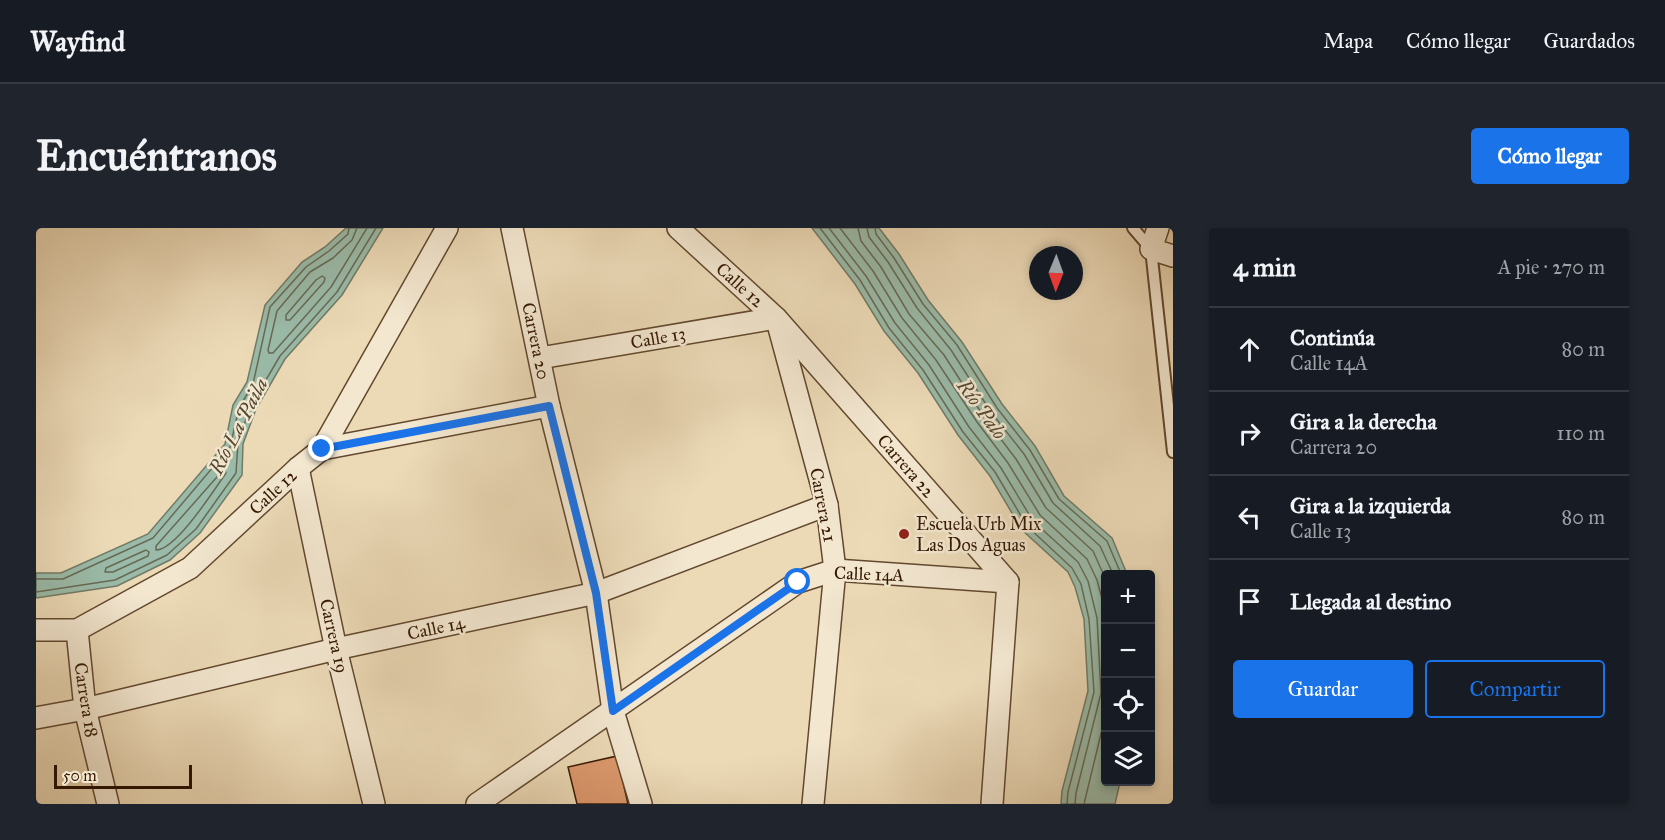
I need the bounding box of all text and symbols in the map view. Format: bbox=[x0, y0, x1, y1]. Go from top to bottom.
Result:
text: Wayfind bbox=[30, 24, 125, 59]
text: Mapa bbox=[1323, 28, 1373, 54]
text: Cómo llegar bbox=[1406, 28, 1510, 54]
text: Guardados bbox=[1543, 28, 1635, 54]
button: Cómo llegar bbox=[1471, 128, 1629, 184]
text: Encuéntranos bbox=[36, 130, 277, 182]
north arrow bbox=[1029, 246, 1083, 300]
text: 4 min bbox=[1233, 251, 1296, 283]
text: A pie · 270 m bbox=[1498, 255, 1605, 279]
street label: Calle 12 bbox=[711, 258, 769, 312]
street label: Carrera 20 bbox=[517, 300, 555, 382]
street label: Calle 13 bbox=[629, 322, 687, 354]
text: Continúa bbox=[1290, 324, 1375, 351]
icon: ahead bbox=[1233, 333, 1266, 366]
text: 80 m bbox=[1562, 337, 1605, 361]
text: Calle 14A bbox=[1290, 351, 1368, 375]
water label: Río Palo bbox=[952, 373, 1012, 444]
water label: Río La Paila bbox=[203, 374, 273, 479]
text: Gira a la derecha bbox=[1290, 408, 1437, 435]
icon: right bbox=[1233, 417, 1266, 450]
text: 110 m bbox=[1557, 421, 1605, 445]
street label: Carrera 22 bbox=[873, 430, 940, 502]
route end bbox=[308, 435, 334, 461]
text: Carrera 20 bbox=[1290, 435, 1377, 459]
street label: Calle 12 bbox=[245, 464, 301, 519]
street label: Carrera 21 bbox=[805, 466, 841, 544]
text: Gira a la izquierda bbox=[1290, 492, 1451, 519]
icon: left bbox=[1233, 501, 1266, 534]
text: 80 m bbox=[1562, 505, 1605, 529]
place label: Escuela Urb Mix Las Dos Aguas bbox=[916, 513, 1041, 557]
text: Calle 13 bbox=[1290, 519, 1351, 543]
marker: Escuela Urb Mix Las Dos Aguas bbox=[897, 527, 911, 541]
street label: Calle 14A bbox=[834, 562, 904, 586]
route start bbox=[784, 568, 810, 594]
map controls bbox=[1101, 570, 1155, 786]
button: + bbox=[1101, 570, 1155, 624]
icon: arrive bbox=[1233, 585, 1266, 618]
text: Llegada al destino bbox=[1290, 588, 1451, 615]
street label: Carrera 19 bbox=[315, 597, 353, 675]
street label: Calle 14 bbox=[405, 611, 468, 645]
button: − bbox=[1101, 624, 1155, 678]
button: Guardar bbox=[1233, 660, 1413, 718]
button: Compartir bbox=[1425, 660, 1605, 718]
street label: Carrera 18 bbox=[69, 661, 103, 739]
button: locate bbox=[1101, 678, 1155, 732]
button: layers bbox=[1101, 732, 1155, 786]
scale bar bbox=[54, 762, 192, 790]
text: 50 m bbox=[63, 766, 97, 785]

